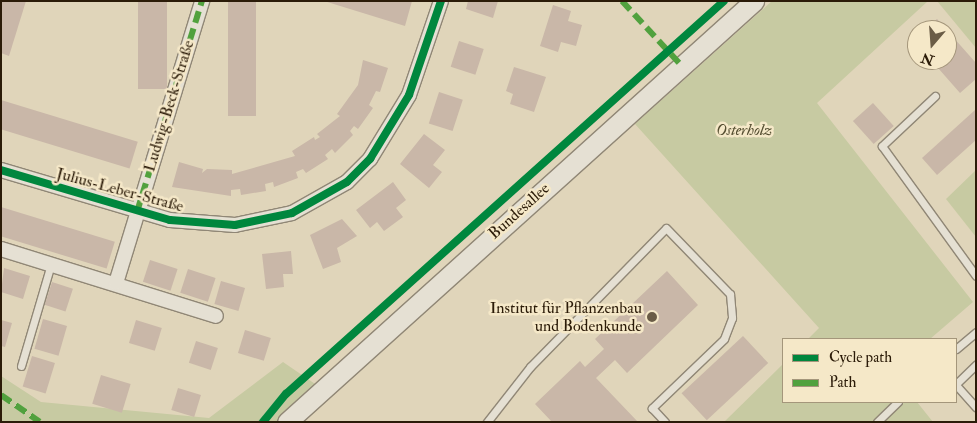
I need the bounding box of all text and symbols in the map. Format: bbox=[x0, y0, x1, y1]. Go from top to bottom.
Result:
north arrow bbox=[907, 20, 957, 70]
street label: Ludwig-Beck-Straße bbox=[140, 38, 198, 174]
text: N bbox=[919, 49, 936, 69]
park label: Osterholz bbox=[716, 120, 772, 140]
street label: Julius-Leber-Straße bbox=[54, 164, 186, 216]
street label: Bundesallee bbox=[485, 179, 553, 243]
place label: Institut für Pflanzenbau und Bodenkunde bbox=[490, 298, 642, 336]
marker: Institut für Pflanzenbau und Bodenkunde bbox=[646, 311, 658, 323]
legend bbox=[782, 338, 957, 403]
text: Cycle path bbox=[829, 348, 892, 367]
text: Path bbox=[829, 373, 856, 392]

